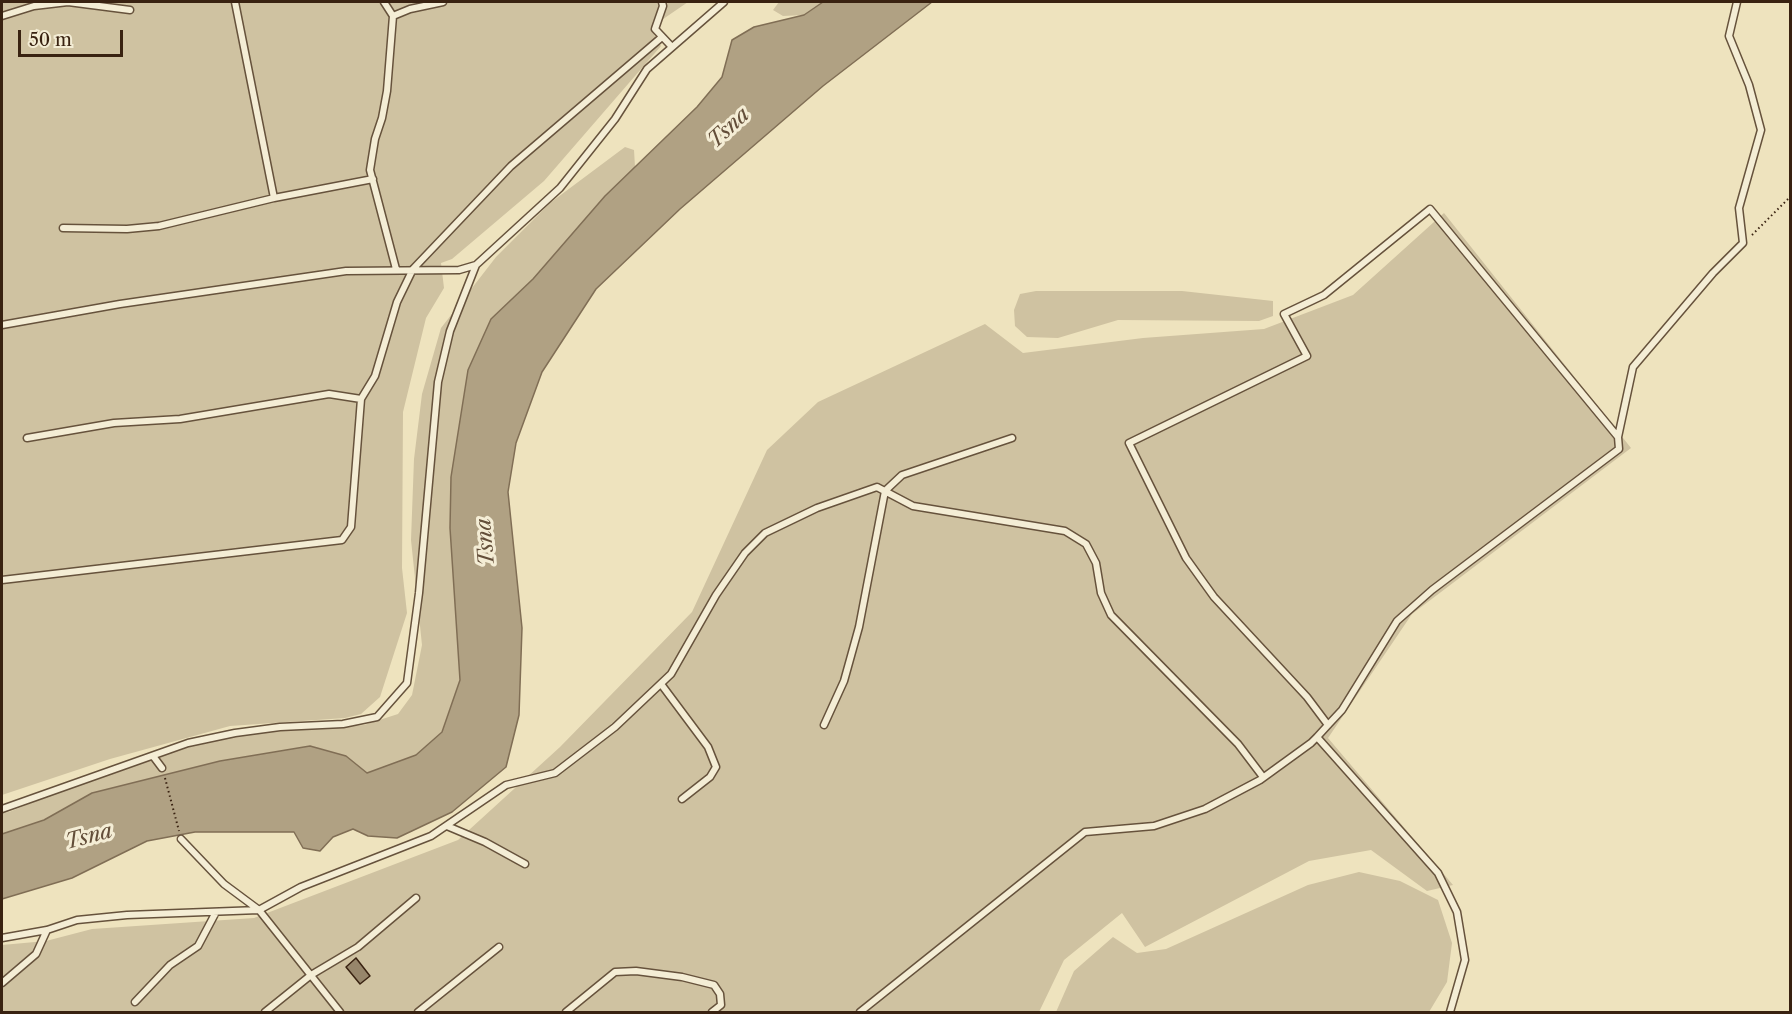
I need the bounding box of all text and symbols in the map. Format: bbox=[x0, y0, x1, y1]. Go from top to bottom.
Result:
scale bar bbox=[21, 18, 126, 56]
text: 50 m bbox=[29, 29, 72, 51]
water label: Tsna bbox=[703, 103, 755, 153]
water label: Tsna bbox=[471, 517, 501, 567]
water label: Tsna bbox=[63, 819, 115, 855]

